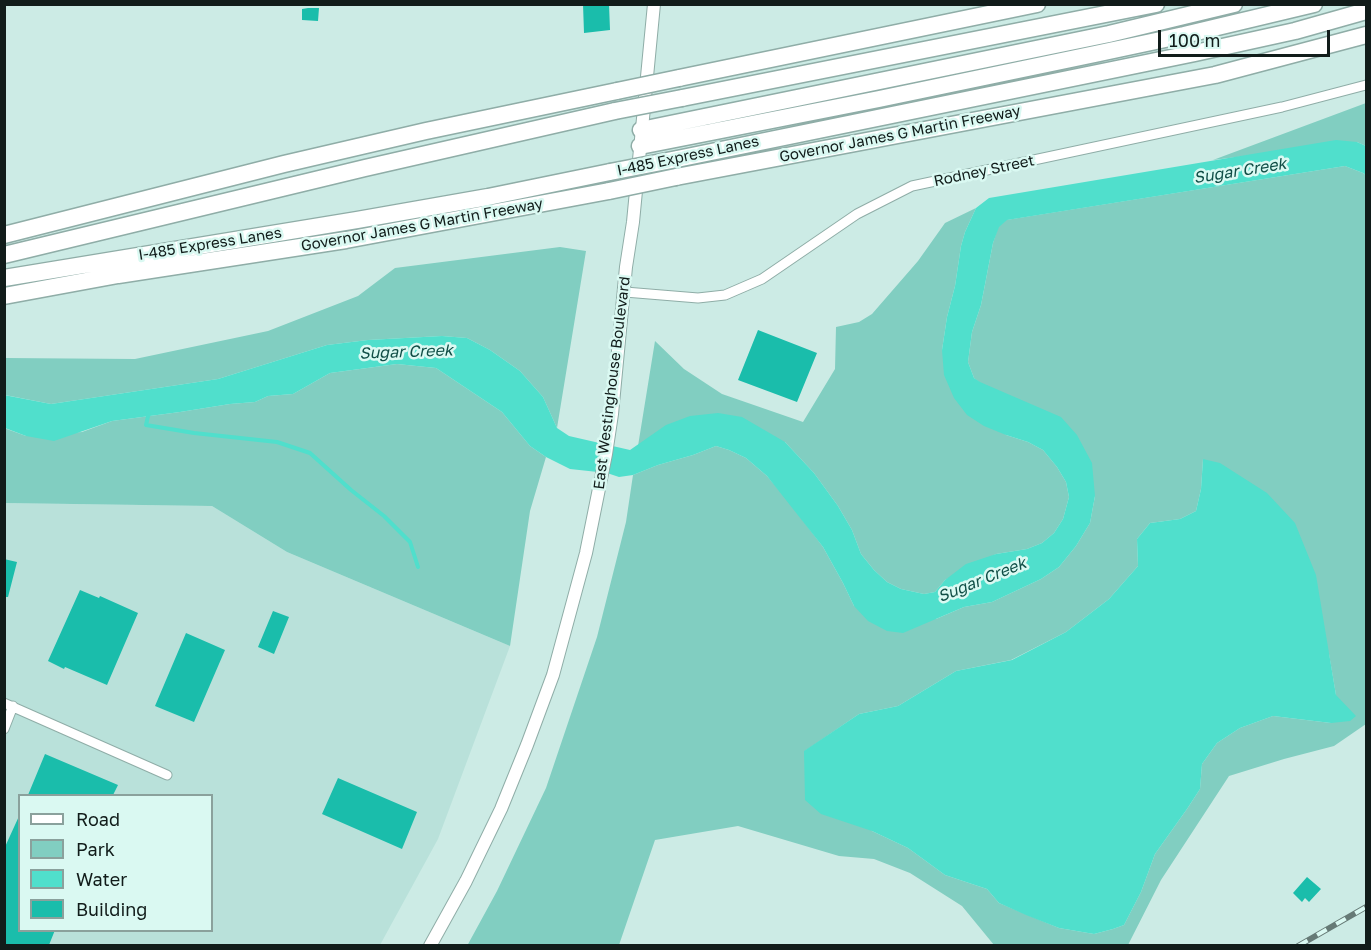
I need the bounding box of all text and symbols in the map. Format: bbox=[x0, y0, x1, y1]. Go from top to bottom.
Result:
scale bar bbox=[1161, 18, 1334, 56]
text: 100 m bbox=[1169, 29, 1220, 51]
street label: Governor James G Martin Freeway bbox=[778, 102, 1022, 166]
street label: I-485 Express Lanes bbox=[615, 132, 761, 180]
street label: Rodney Street bbox=[932, 152, 1036, 190]
water label: Sugar Creek bbox=[1192, 154, 1288, 188]
street label: Governor James G Martin Freeway bbox=[300, 195, 544, 255]
street label: I-485 Express Lanes bbox=[137, 224, 283, 264]
street label: East Westinghouse Boulevard bbox=[590, 276, 634, 490]
water label: Sugar Creek bbox=[359, 341, 453, 363]
water label: Sugar Creek bbox=[935, 554, 1029, 606]
legend bbox=[18, 794, 213, 932]
text: Road bbox=[76, 808, 120, 830]
text: Park bbox=[76, 838, 115, 860]
text: Water bbox=[76, 868, 127, 890]
text: Building bbox=[76, 898, 147, 920]

